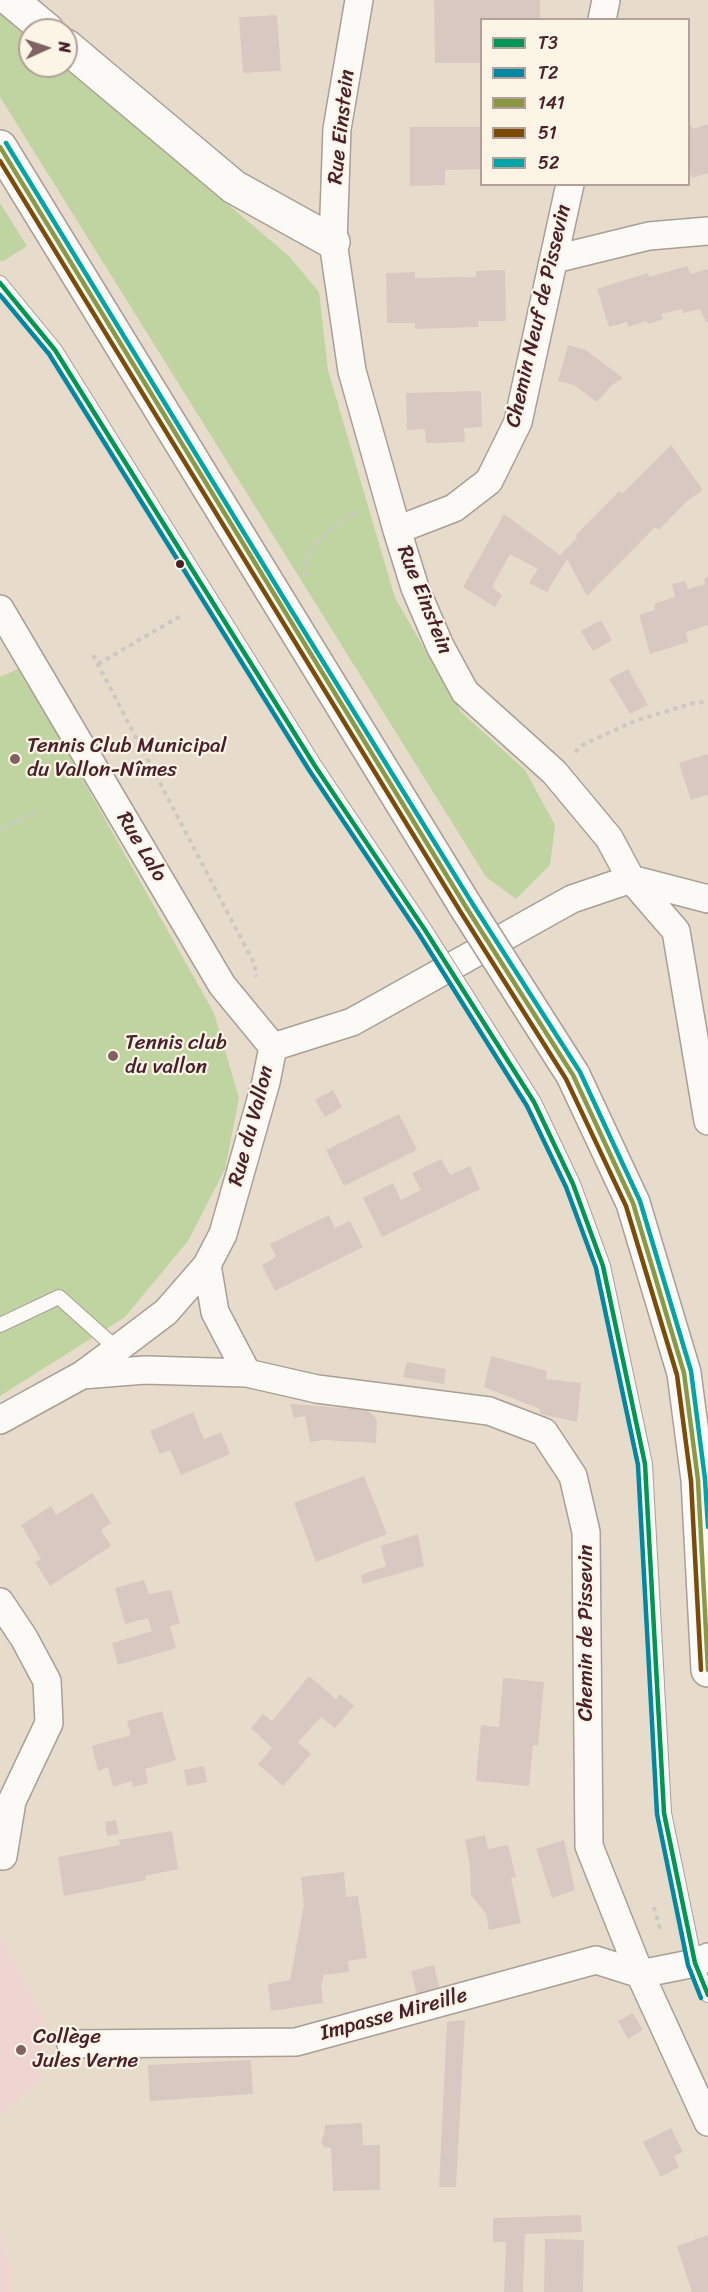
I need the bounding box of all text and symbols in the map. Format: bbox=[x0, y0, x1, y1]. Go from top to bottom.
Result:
north arrow bbox=[18, 18, 78, 78]
legend bbox=[480, 18, 690, 186]
text: T3 bbox=[538, 27, 558, 59]
text: N bbox=[50, 41, 79, 53]
text: T2 bbox=[538, 57, 558, 89]
street label: Rue Einstein bbox=[323, 68, 361, 186]
text: 141 bbox=[538, 87, 565, 119]
text: 51 bbox=[538, 117, 557, 149]
text: 52 bbox=[538, 147, 559, 179]
street label: Chemin Neuf de Pissevin bbox=[501, 202, 577, 430]
street label: Rue Einstein bbox=[391, 542, 457, 658]
unlabelled marker bbox=[174, 558, 186, 570]
place label: Tennis Club Municipal du Vallon-Nîmes bbox=[27, 734, 226, 784]
marker: Tennis Club Municipal du Vallon-Nîmes bbox=[8, 752, 22, 766]
street label: Rue Lalo bbox=[110, 807, 172, 887]
place label: Tennis club du vallon bbox=[125, 1031, 227, 1081]
marker: Tennis club du vallon bbox=[106, 1049, 120, 1063]
street label: Rue du Vallon bbox=[224, 1063, 280, 1189]
street label: Chemin de Pissevin bbox=[574, 1545, 600, 1721]
street label: Impasse Mireille bbox=[318, 1983, 470, 2047]
place label: Collège Jules Verne bbox=[33, 2025, 138, 2075]
marker: Collège Jules Verne bbox=[14, 2043, 28, 2057]

